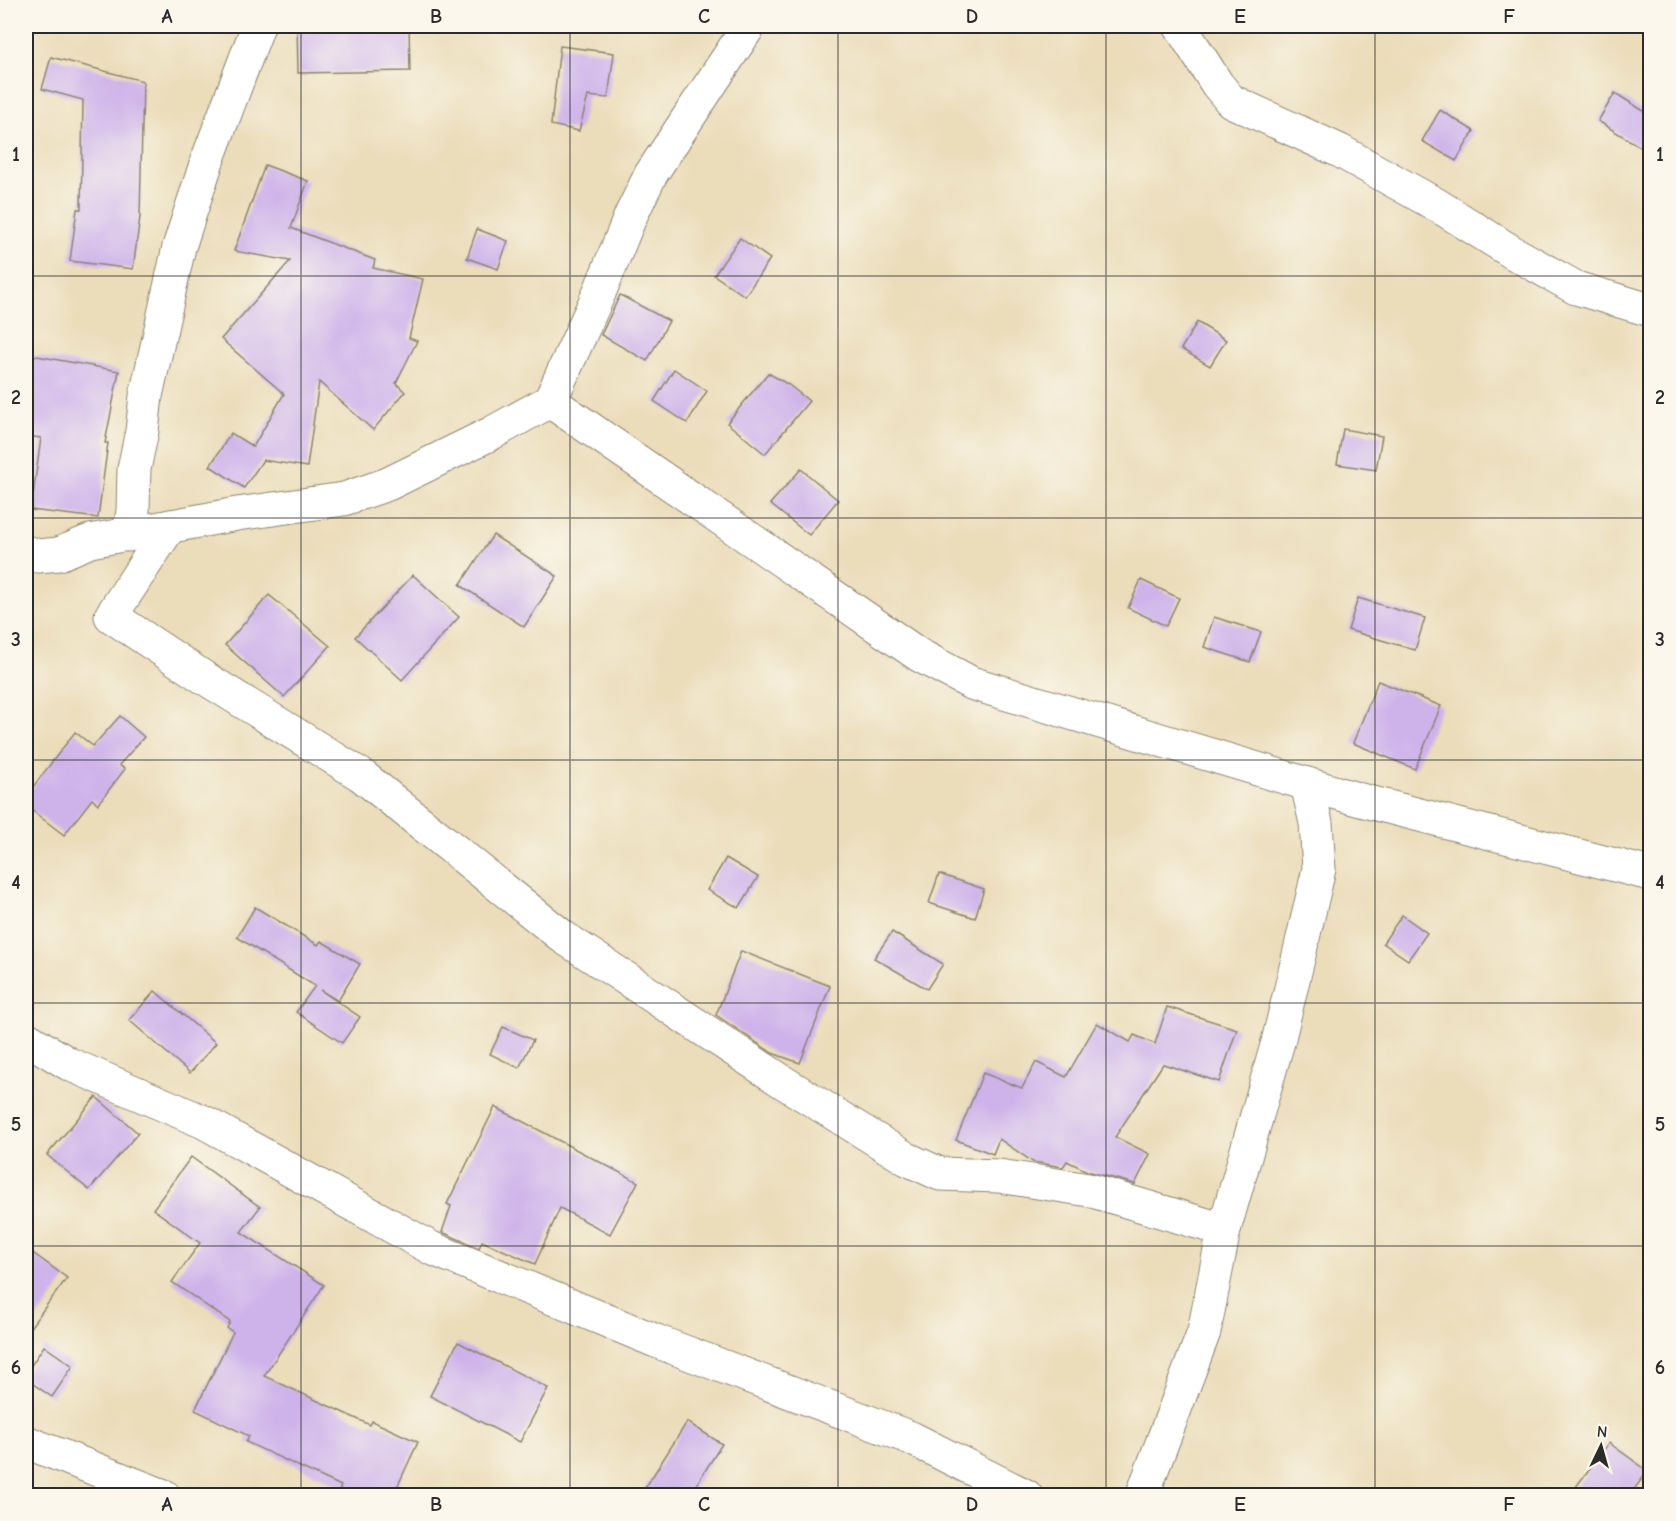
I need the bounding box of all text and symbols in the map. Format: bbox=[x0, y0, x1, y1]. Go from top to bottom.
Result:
text: A bbox=[161, 5, 173, 28]
text: B bbox=[430, 5, 442, 28]
text: C bbox=[698, 5, 710, 28]
text: D bbox=[966, 5, 978, 28]
text: E bbox=[1234, 5, 1246, 28]
text: F bbox=[1503, 5, 1515, 28]
text: 1 bbox=[12, 143, 20, 166]
text: 1 bbox=[1656, 143, 1664, 166]
text: 2 bbox=[11, 386, 21, 409]
text: 2 bbox=[1655, 386, 1665, 409]
text: 3 bbox=[11, 628, 21, 651]
text: 3 bbox=[1655, 628, 1665, 651]
text: 4 bbox=[11, 871, 21, 894]
text: 4 bbox=[1655, 871, 1665, 894]
text: 5 bbox=[11, 1113, 21, 1136]
text: 5 bbox=[1655, 1113, 1665, 1136]
text: 6 bbox=[11, 1356, 21, 1379]
text: 6 bbox=[1655, 1356, 1665, 1379]
north arrow bbox=[1571, 1416, 1631, 1476]
text: N bbox=[1596, 1423, 1608, 1441]
text: A bbox=[161, 1493, 173, 1516]
text: B bbox=[430, 1493, 442, 1516]
text: C bbox=[698, 1493, 710, 1516]
text: D bbox=[966, 1493, 978, 1516]
text: E bbox=[1234, 1493, 1246, 1516]
text: F bbox=[1503, 1493, 1515, 1516]

